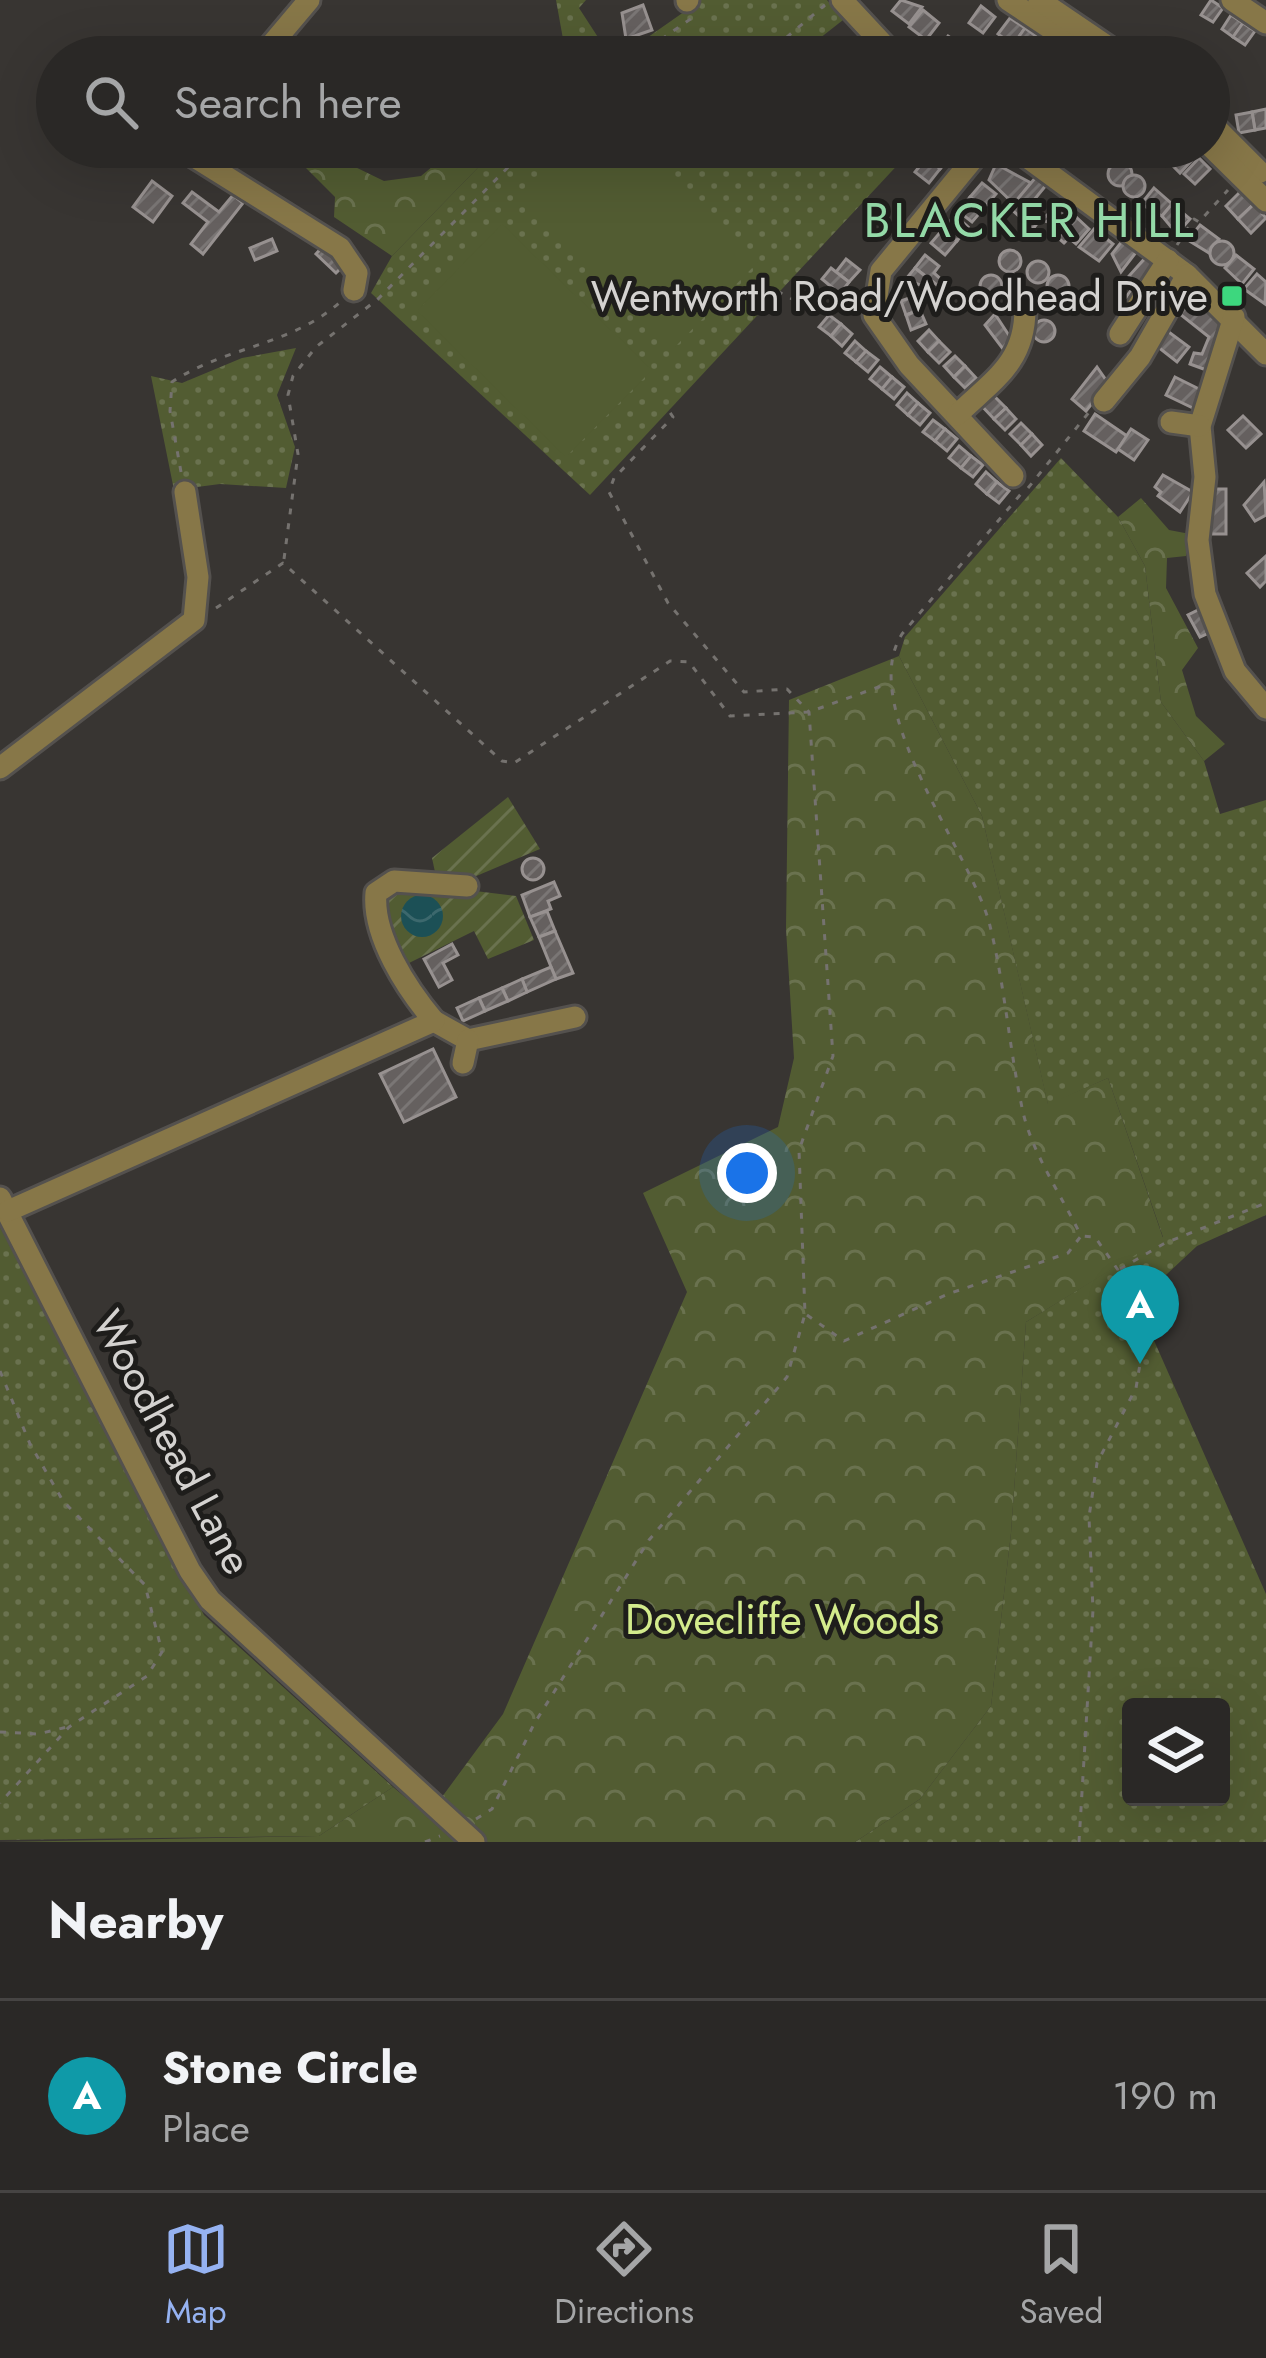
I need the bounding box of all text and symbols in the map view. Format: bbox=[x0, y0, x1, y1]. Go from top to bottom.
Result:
search box bbox=[36, 36, 1230, 168]
icon: search bbox=[78, 69, 144, 135]
text: Search here bbox=[174, 70, 402, 135]
district label: BLACKER HILL bbox=[863, 186, 1197, 255]
place label: Wentworth Road/Woodhead Drive bbox=[591, 266, 1208, 327]
marker: Wentworth Road/Woodhead Drive bbox=[1219, 283, 1245, 309]
your location bbox=[717, 1143, 777, 1203]
pin: A bbox=[1101, 1265, 1179, 1364]
street label: Woodhead Lane bbox=[77, 1299, 268, 1585]
park label: Dovecliffe Woods bbox=[625, 1589, 939, 1650]
map controls bbox=[1122, 1698, 1230, 1806]
button: layers bbox=[1122, 1698, 1230, 1806]
text: Nearby bbox=[48, 1883, 223, 1957]
text: Stone Circle bbox=[162, 2035, 418, 2100]
text: A bbox=[73, 2067, 101, 2124]
text: 190 m bbox=[1112, 2067, 1218, 2124]
text: Place bbox=[162, 2100, 250, 2157]
tab: Map bbox=[163, 2216, 229, 2335]
tab: Directions bbox=[554, 2216, 694, 2335]
tab: Saved bbox=[1020, 2216, 1103, 2335]

